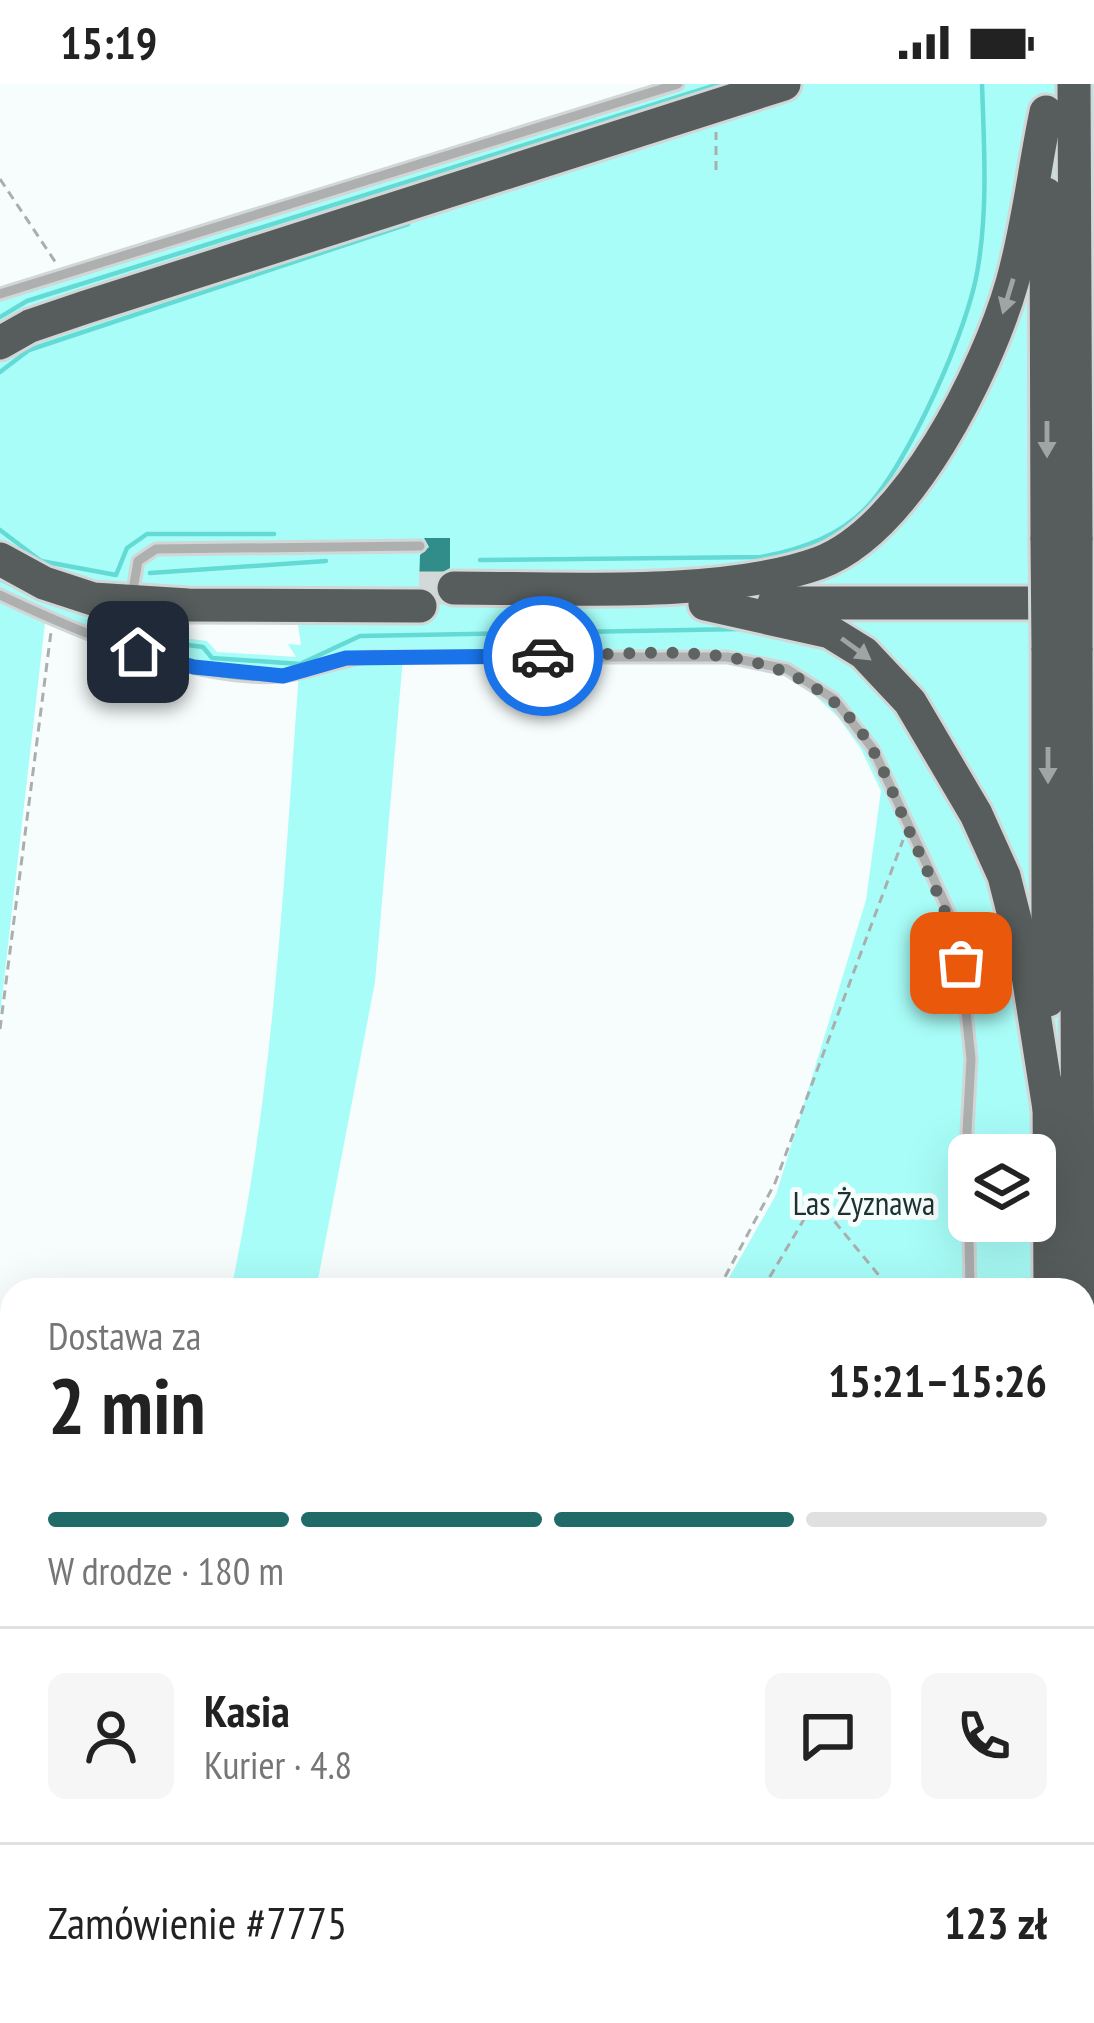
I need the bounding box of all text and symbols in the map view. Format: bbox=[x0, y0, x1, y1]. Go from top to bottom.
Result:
text: 15:19 bbox=[60, 13, 157, 71]
one-way arrow bbox=[997, 278, 1016, 315]
one-way arrow bbox=[1037, 421, 1057, 459]
courier bbox=[483, 596, 603, 716]
pin bbox=[87, 601, 189, 703]
icon: home bbox=[105, 619, 171, 685]
icon: car bbox=[510, 623, 576, 689]
one-way arrow bbox=[840, 637, 872, 660]
one-way arrow bbox=[1038, 747, 1058, 785]
pin bbox=[910, 912, 1012, 1014]
icon: bag bbox=[928, 930, 994, 996]
map controls bbox=[948, 1134, 1056, 1242]
button: layers bbox=[948, 1134, 1056, 1242]
park label: Las Żyznawa bbox=[793, 1181, 935, 1224]
text: Dostawa za bbox=[48, 1310, 201, 1361]
text: 15:21–15:26 bbox=[828, 1351, 1047, 1409]
text: 2 min bbox=[48, 1355, 206, 1456]
text: W drodze · 180 m bbox=[48, 1545, 284, 1596]
button: person bbox=[48, 1673, 174, 1799]
button: chat bbox=[765, 1673, 891, 1799]
button: phone bbox=[921, 1673, 1047, 1799]
text: Kasia bbox=[204, 1681, 290, 1739]
text: Kurier · 4.8 bbox=[204, 1739, 352, 1790]
text: Zamówienie #7775 bbox=[48, 1893, 347, 1951]
text: 123 zł bbox=[944, 1893, 1047, 1951]

